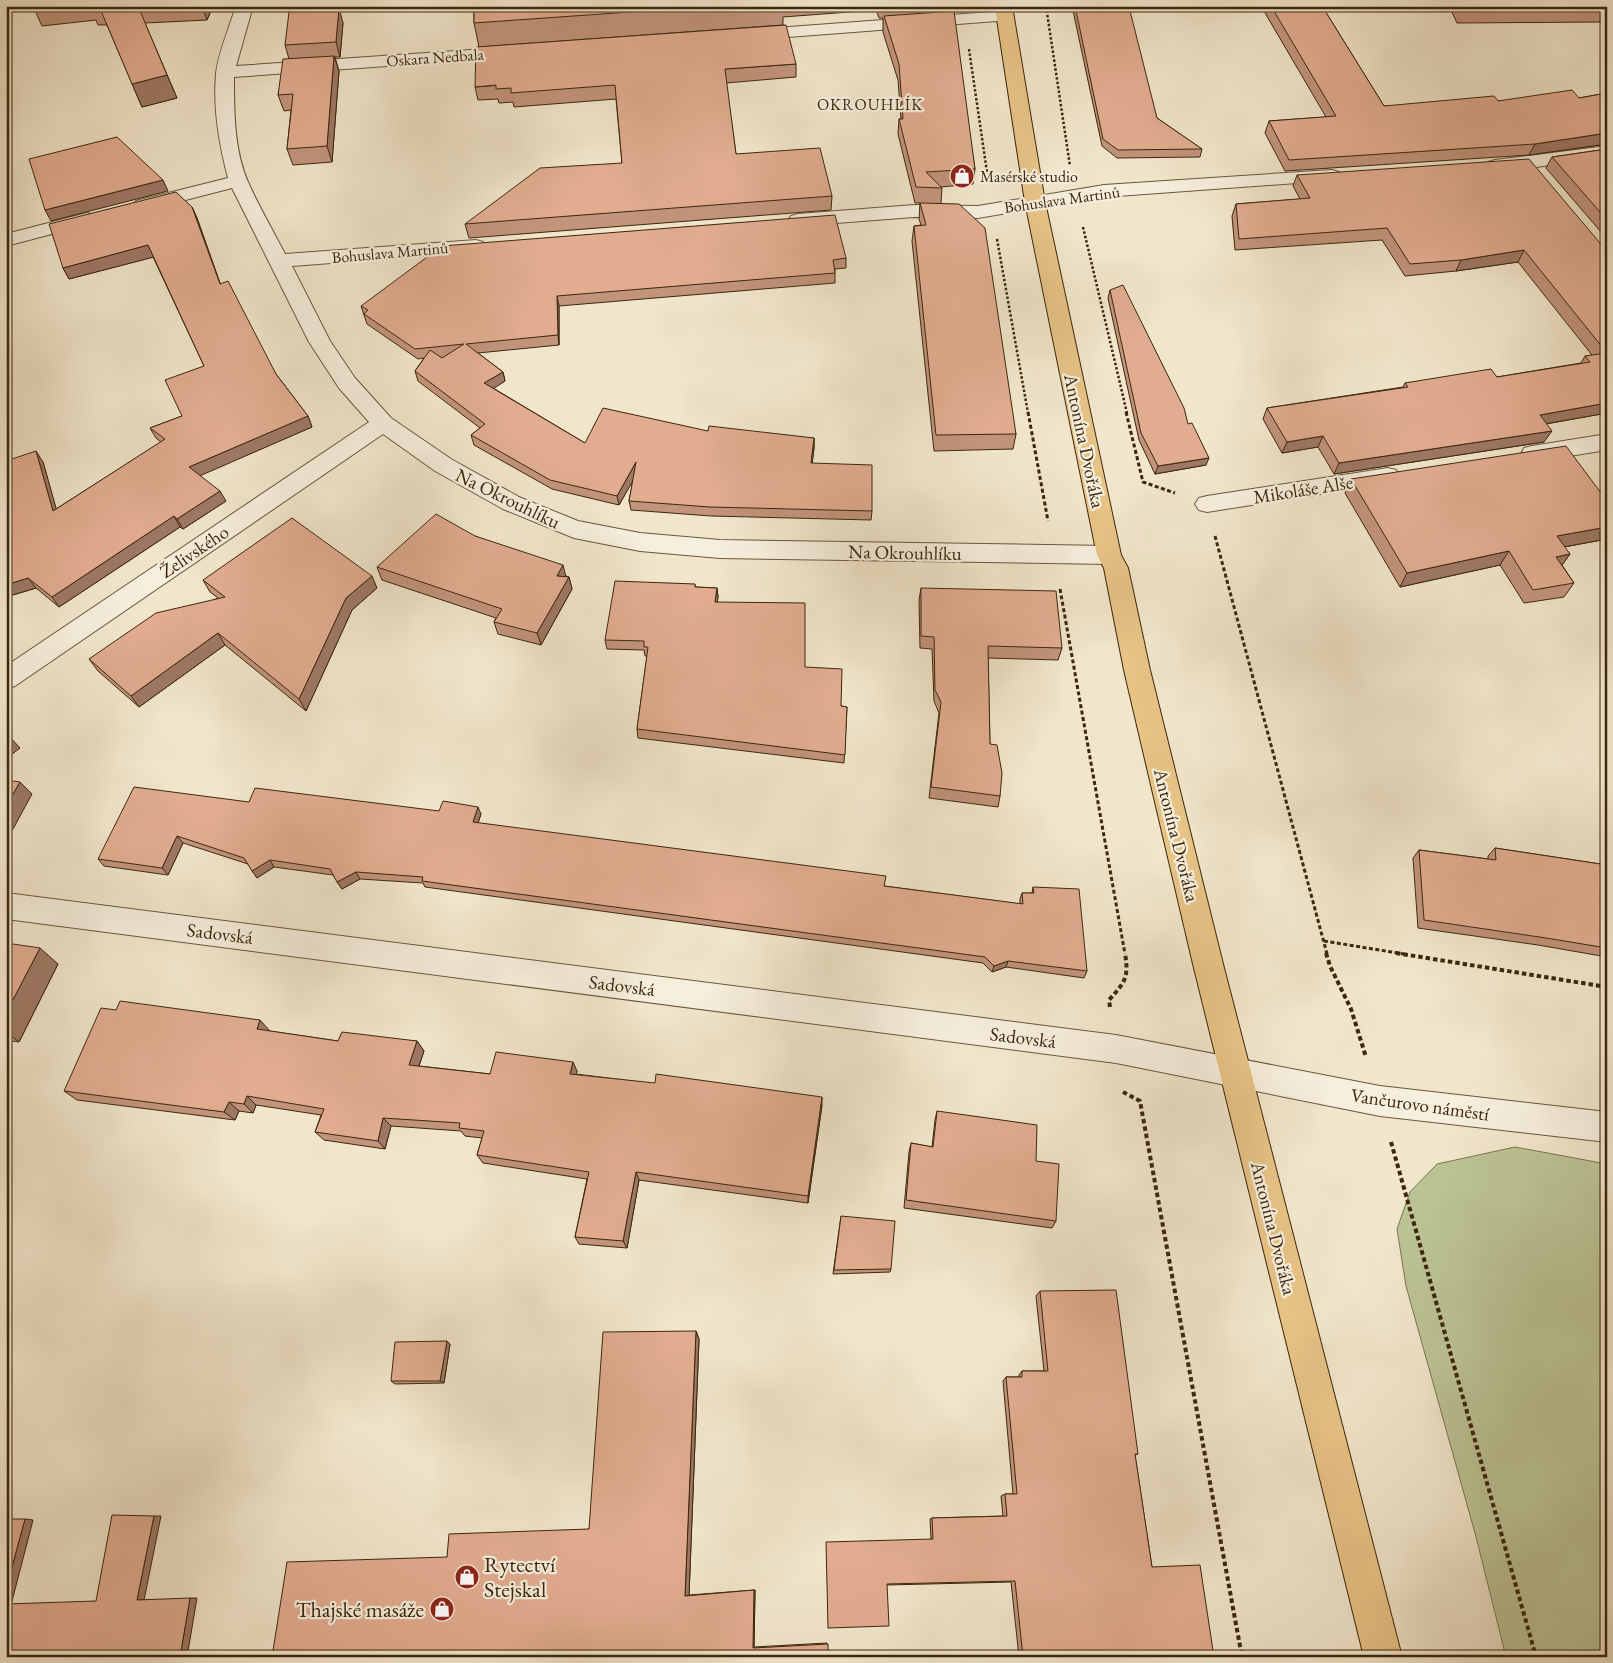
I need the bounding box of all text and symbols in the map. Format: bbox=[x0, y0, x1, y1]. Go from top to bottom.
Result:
street label: Oskara Nedbala bbox=[386, 44, 485, 71]
district label: OKROUHLÍK bbox=[817, 94, 923, 115]
shop icon: Masérské studio bbox=[949, 163, 975, 189]
place label: Masérské studio bbox=[980, 166, 1078, 187]
street label: Bohuslava Martinů bbox=[1003, 181, 1122, 218]
street label: Bohuslava Martinů bbox=[331, 237, 450, 268]
street label: Antonína Dvořáka bbox=[1058, 371, 1111, 511]
street label: Na Okrouhlíku bbox=[451, 462, 564, 535]
street label: Mikoláše Alše bbox=[1251, 469, 1355, 510]
street label: Želivského bbox=[155, 519, 234, 584]
street label: Na Okrouhlíku bbox=[848, 539, 962, 566]
street label: Antonína Dvořáka bbox=[1148, 765, 1205, 905]
street label: Sadovská bbox=[186, 917, 255, 950]
street label: Sadovská bbox=[588, 969, 657, 1002]
street label: Sadovská bbox=[989, 1021, 1058, 1054]
street label: Vančurovo náměstí bbox=[1349, 1082, 1491, 1127]
street label: Antonína Dvořáka bbox=[1245, 1158, 1302, 1298]
place label: Rytectví Stejskal bbox=[484, 1550, 556, 1604]
shop icon: Rytectví Stejskal bbox=[454, 1564, 480, 1590]
place label: Thajské masáže bbox=[296, 1595, 424, 1624]
shop icon: Thajské masáže bbox=[429, 1596, 455, 1622]

